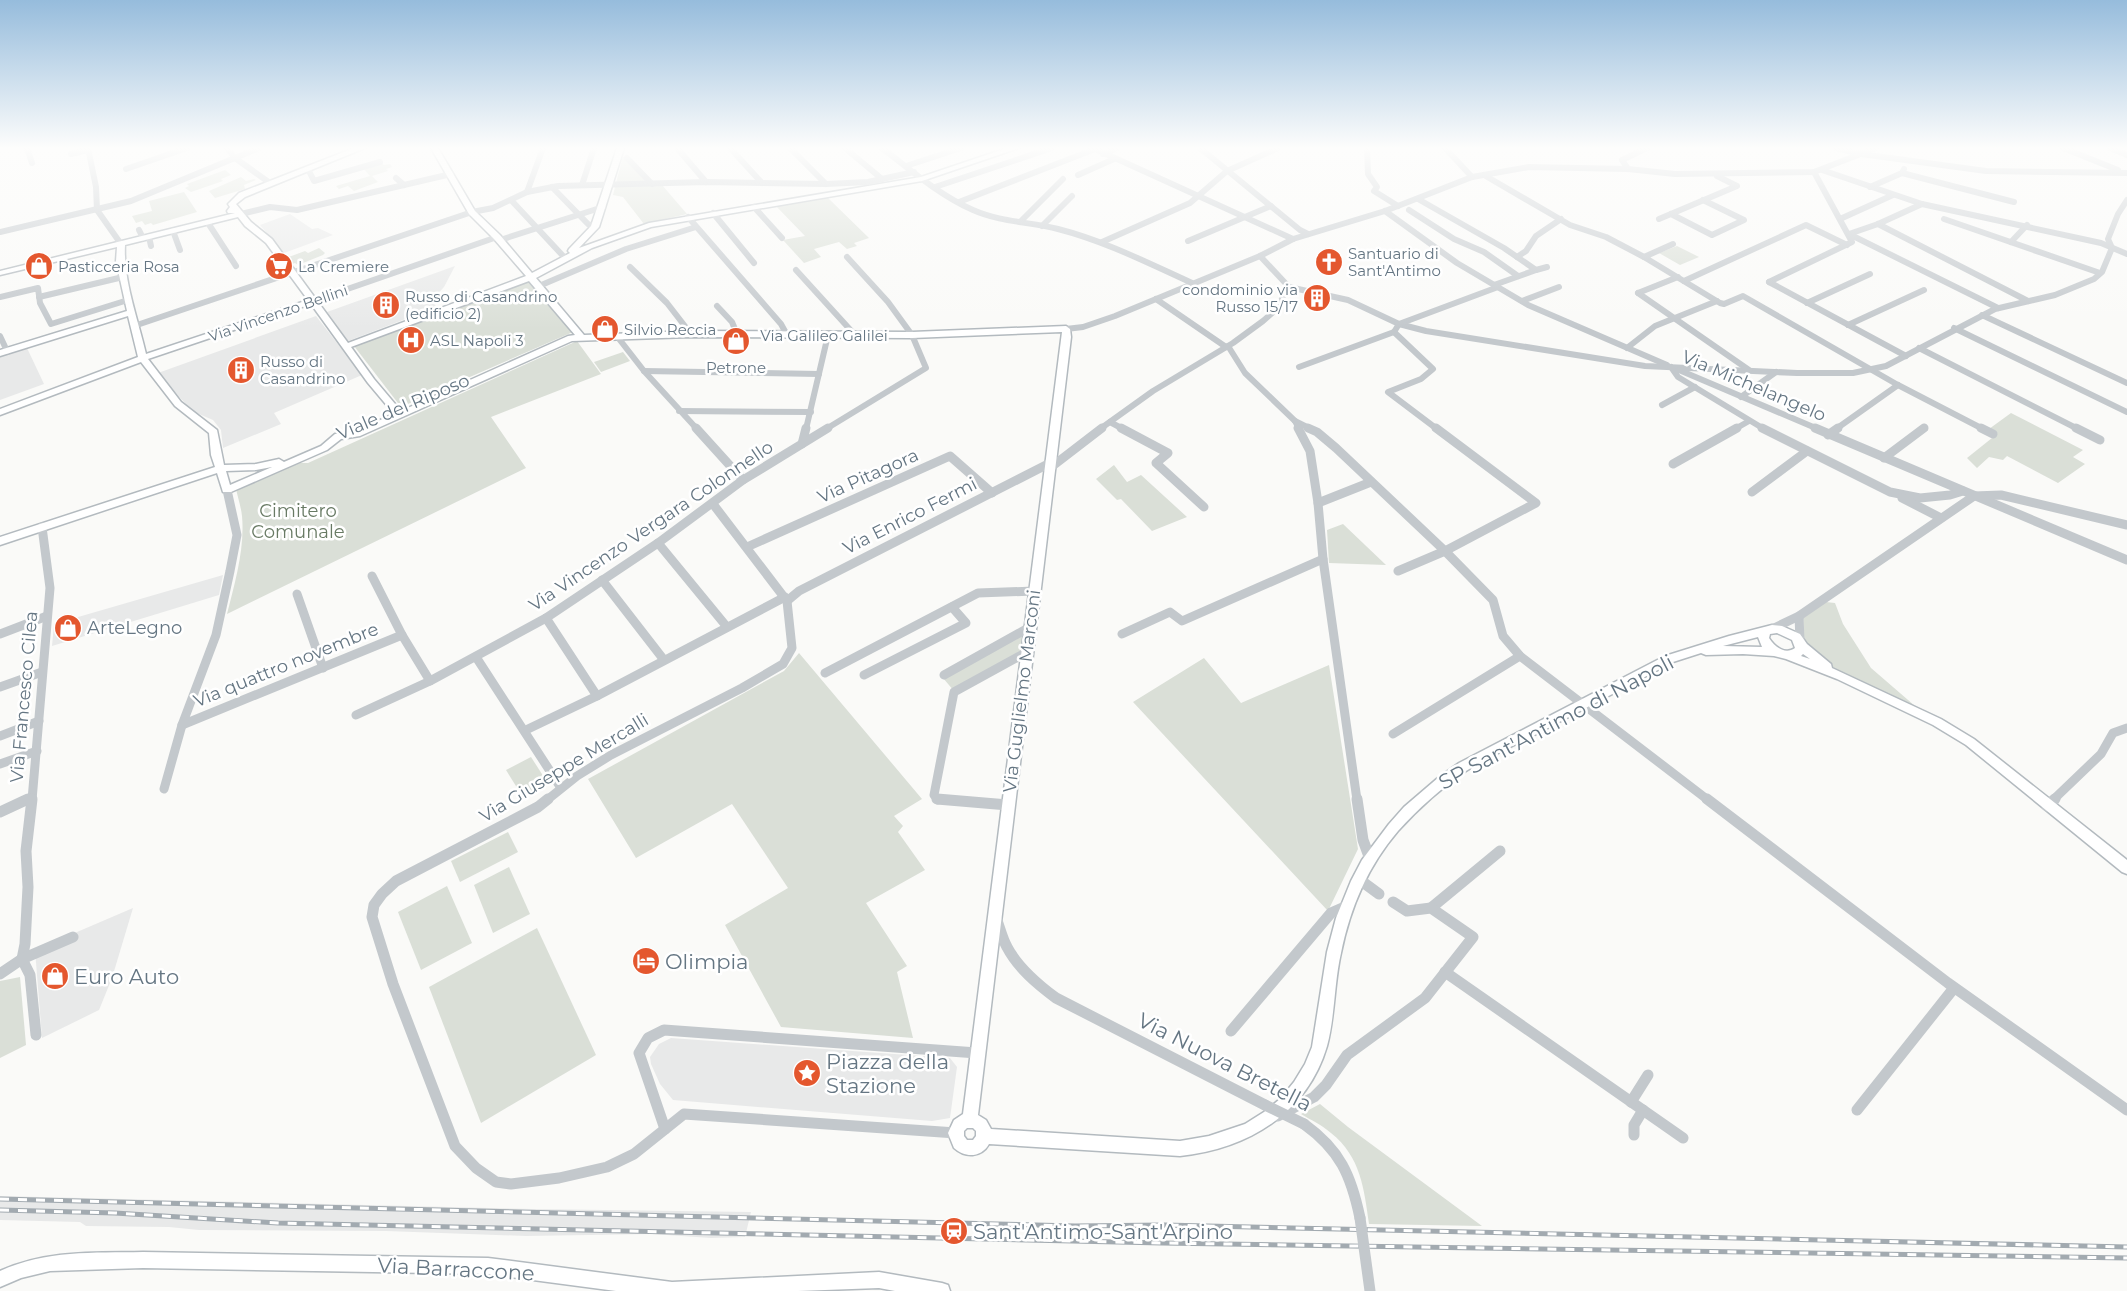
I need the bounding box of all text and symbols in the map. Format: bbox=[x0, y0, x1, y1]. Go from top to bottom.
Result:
place label: Santuario di Sant'Antimo bbox=[1348, 244, 1441, 280]
church icon: Santuario di Sant'Antimo bbox=[1314, 247, 1344, 277]
shop icon: Pasticceria Rosa bbox=[24, 251, 54, 281]
supermarket icon: La Cremiere bbox=[264, 251, 294, 281]
place label: Pasticceria Rosa bbox=[58, 257, 180, 276]
place label: La Cremiere bbox=[298, 257, 389, 276]
street label: Via Vincenzo Bellini bbox=[206, 280, 350, 346]
place label: condominio via Russo 15/17 bbox=[1182, 280, 1298, 316]
building icon: condominio via Russo 15/17 bbox=[1302, 283, 1332, 313]
place label: Russo di Casandrino (edificio 2) bbox=[405, 287, 557, 323]
building icon: Russo di Casandrino (edificio 2) bbox=[371, 290, 401, 320]
shop icon: Silvio Reccia bbox=[590, 314, 620, 344]
place label: Silvio Reccia bbox=[624, 320, 716, 339]
hospital icon: ASL Napoli 3 bbox=[396, 325, 426, 355]
shop icon: Petrone bbox=[721, 326, 751, 356]
street label: Via Galileo Galilei bbox=[760, 326, 888, 345]
place label: ASL Napoli 3 bbox=[430, 331, 524, 350]
street label: Via Michelangelo bbox=[1679, 346, 1829, 426]
place label: Russo di Casandrino bbox=[260, 352, 345, 388]
building icon: Russo di Casandrino bbox=[226, 355, 256, 385]
place label: Petrone bbox=[706, 358, 766, 377]
street label: Viale del Riposo bbox=[333, 369, 473, 445]
street label: Via Vincenzo Vergara Colonnello bbox=[525, 436, 777, 616]
street label: Via Pitagora bbox=[814, 444, 922, 508]
street label: Via Enrico Fermi bbox=[839, 473, 981, 559]
park label: Cimitero Comunale bbox=[251, 500, 345, 543]
street label: Via Guglielmo Marconi bbox=[999, 588, 1045, 794]
street label: Via Francesco Cilea bbox=[6, 610, 42, 784]
shop icon: ArteLegno bbox=[53, 613, 83, 643]
place label: ArteLegno bbox=[87, 617, 182, 639]
street label: Via quattro novembre bbox=[190, 618, 382, 712]
street label: SP Sant'Antimo di Napoli bbox=[1434, 649, 1678, 795]
street label: Via Giuseppe Mercalli bbox=[476, 709, 652, 827]
hotel icon: Olimpia bbox=[631, 946, 661, 976]
place label: Olimpia bbox=[665, 949, 748, 974]
shop icon: Euro Auto bbox=[40, 961, 70, 991]
place label: Euro Auto bbox=[74, 964, 179, 989]
street label: Via Nuova Bretella bbox=[1134, 1007, 1316, 1117]
place label: Piazza della Stazione bbox=[826, 1049, 949, 1098]
place icon: Piazza della Stazione bbox=[792, 1058, 822, 1088]
station icon: Sant'Antimo-Sant'Arpino bbox=[939, 1216, 969, 1246]
place label: Sant'Antimo-Sant'Arpino bbox=[973, 1219, 1233, 1244]
street label: Via Barraccone bbox=[377, 1252, 535, 1286]

